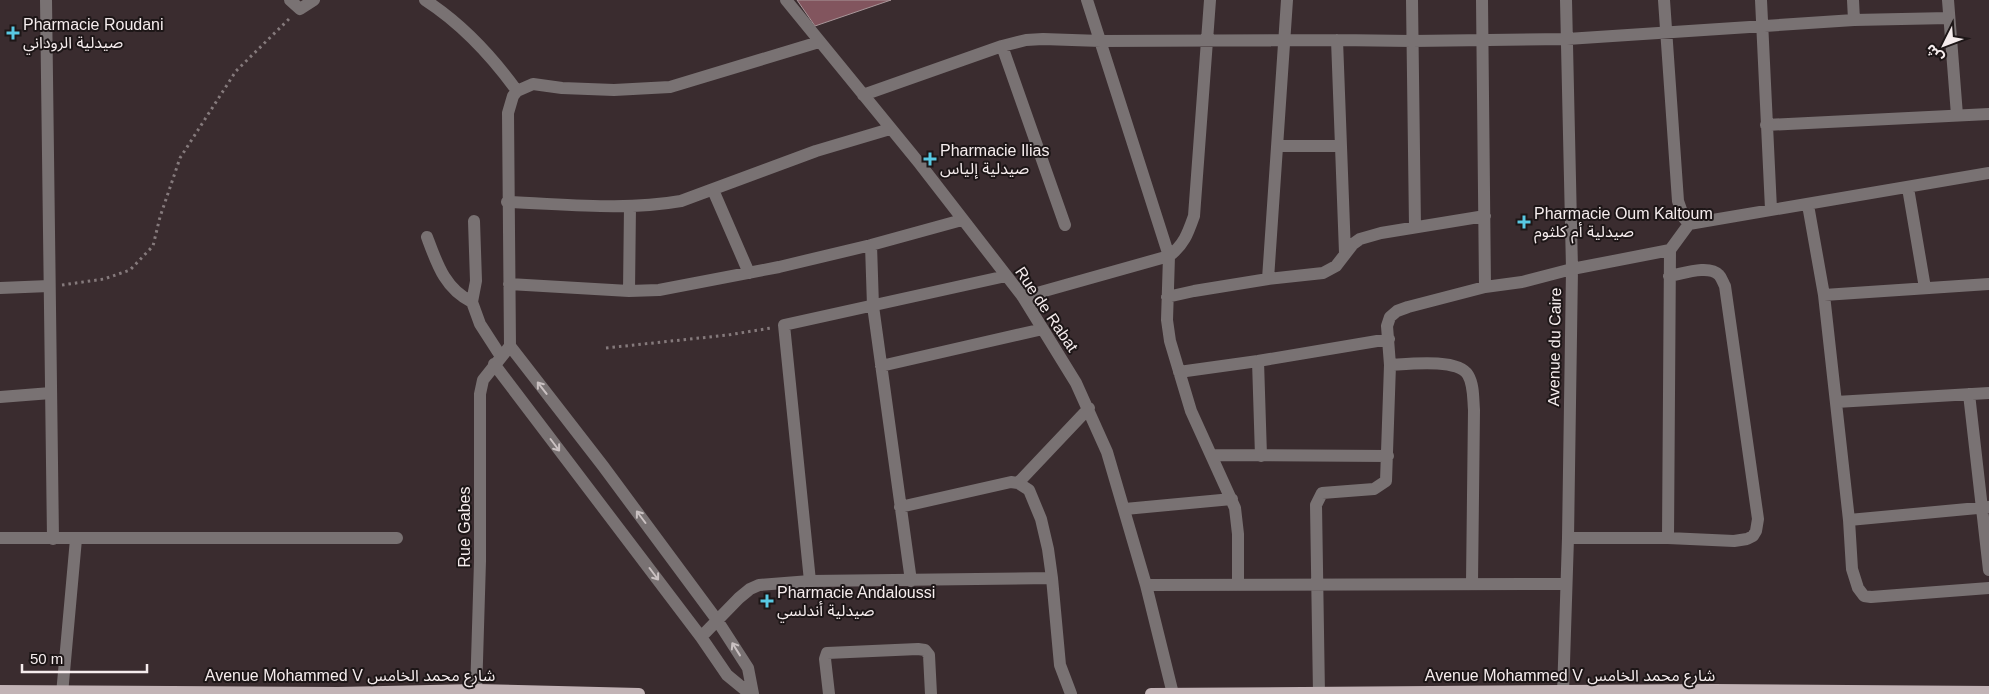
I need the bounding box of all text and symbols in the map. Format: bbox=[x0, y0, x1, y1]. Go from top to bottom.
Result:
place label: Pharmacie Roudani صيدلية الروداني bbox=[23, 16, 164, 55]
north arrow bbox=[1919, 20, 1969, 70]
marker: Pharmacie Roudani صيدلية الروداني bbox=[7, 27, 19, 39]
text: ش bbox=[1922, 41, 1947, 66]
place label: Pharmacie Ilias صيدلية إلياس bbox=[940, 142, 1049, 179]
marker: Pharmacie Ilias صيدلية إلياس bbox=[924, 153, 936, 165]
place label: Pharmacie Oum Kaltoum صيدلية أم كلثوم bbox=[1534, 205, 1713, 244]
marker: Pharmacie Oum Kaltoum صيدلية أم كلثوم bbox=[1518, 216, 1530, 228]
street label: Rue de Rabat bbox=[1012, 264, 1082, 355]
street label: Avenue du Caire bbox=[1545, 287, 1564, 407]
one-way arrow bbox=[537, 382, 548, 395]
one-way arrow bbox=[550, 438, 561, 451]
street label: Rue Gabes bbox=[456, 487, 473, 567]
one-way arrow bbox=[636, 510, 646, 524]
one-way arrow bbox=[648, 567, 659, 580]
place label: Pharmacie Andaloussi صيدلية أندلسي bbox=[777, 584, 935, 623]
marker: Pharmacie Andaloussi صيدلية أندلسي bbox=[761, 595, 773, 607]
scale bar bbox=[22, 642, 148, 674]
one-way arrow bbox=[730, 643, 740, 657]
text: 50 m bbox=[30, 650, 63, 667]
street label: Avenue Mohammed V شارع محمد الخامس bbox=[205, 667, 495, 688]
street label: Avenue Mohammed V شارع محمد الخامس bbox=[1425, 667, 1715, 688]

